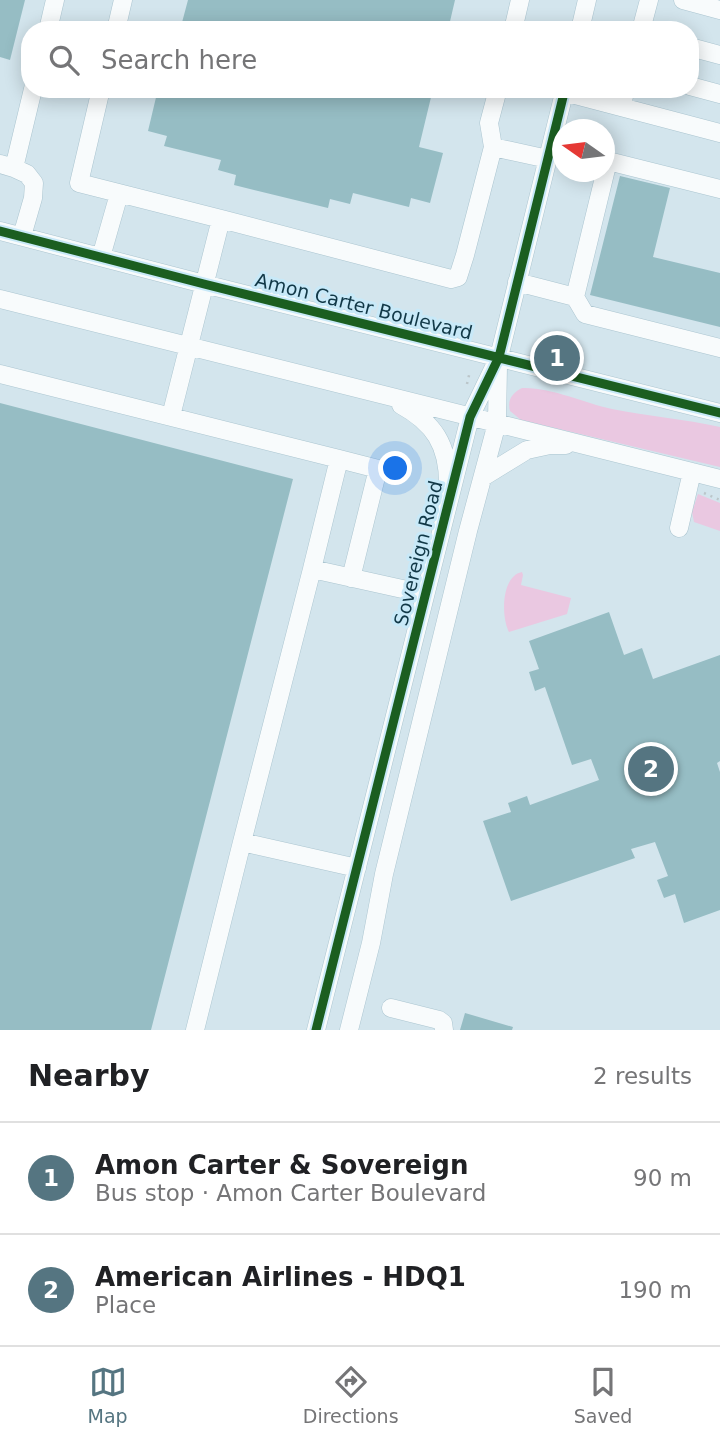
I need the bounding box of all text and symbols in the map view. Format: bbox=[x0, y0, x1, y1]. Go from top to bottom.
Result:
search box bbox=[21, 21, 699, 98]
icon: search bbox=[45, 41, 83, 79]
text: Search here bbox=[101, 45, 257, 75]
north arrow bbox=[552, 119, 615, 182]
street label: Amon Carter Boulevard bbox=[253, 268, 475, 344]
pin: 1 bbox=[534, 332, 580, 384]
your location bbox=[378, 451, 412, 485]
street label: Sovereign Road bbox=[389, 478, 447, 628]
pin: 2 bbox=[628, 743, 674, 795]
text: Nearby bbox=[28, 1058, 150, 1093]
text: 2 results bbox=[593, 1063, 692, 1089]
text: Amon Carter & Sovereign bbox=[95, 1150, 468, 1180]
text: 1 bbox=[43, 1165, 59, 1191]
text: 90 m bbox=[633, 1165, 692, 1191]
text: Bus stop · Amon Carter Boulevard bbox=[95, 1180, 486, 1206]
text: American Airlines - HDQ1 bbox=[95, 1262, 466, 1292]
text: 2 bbox=[43, 1277, 59, 1303]
text: 190 m bbox=[618, 1277, 692, 1303]
text: Place bbox=[95, 1292, 156, 1318]
tab: Map bbox=[88, 1363, 128, 1427]
tab: Directions bbox=[303, 1363, 399, 1427]
tab: Saved bbox=[574, 1363, 632, 1427]

